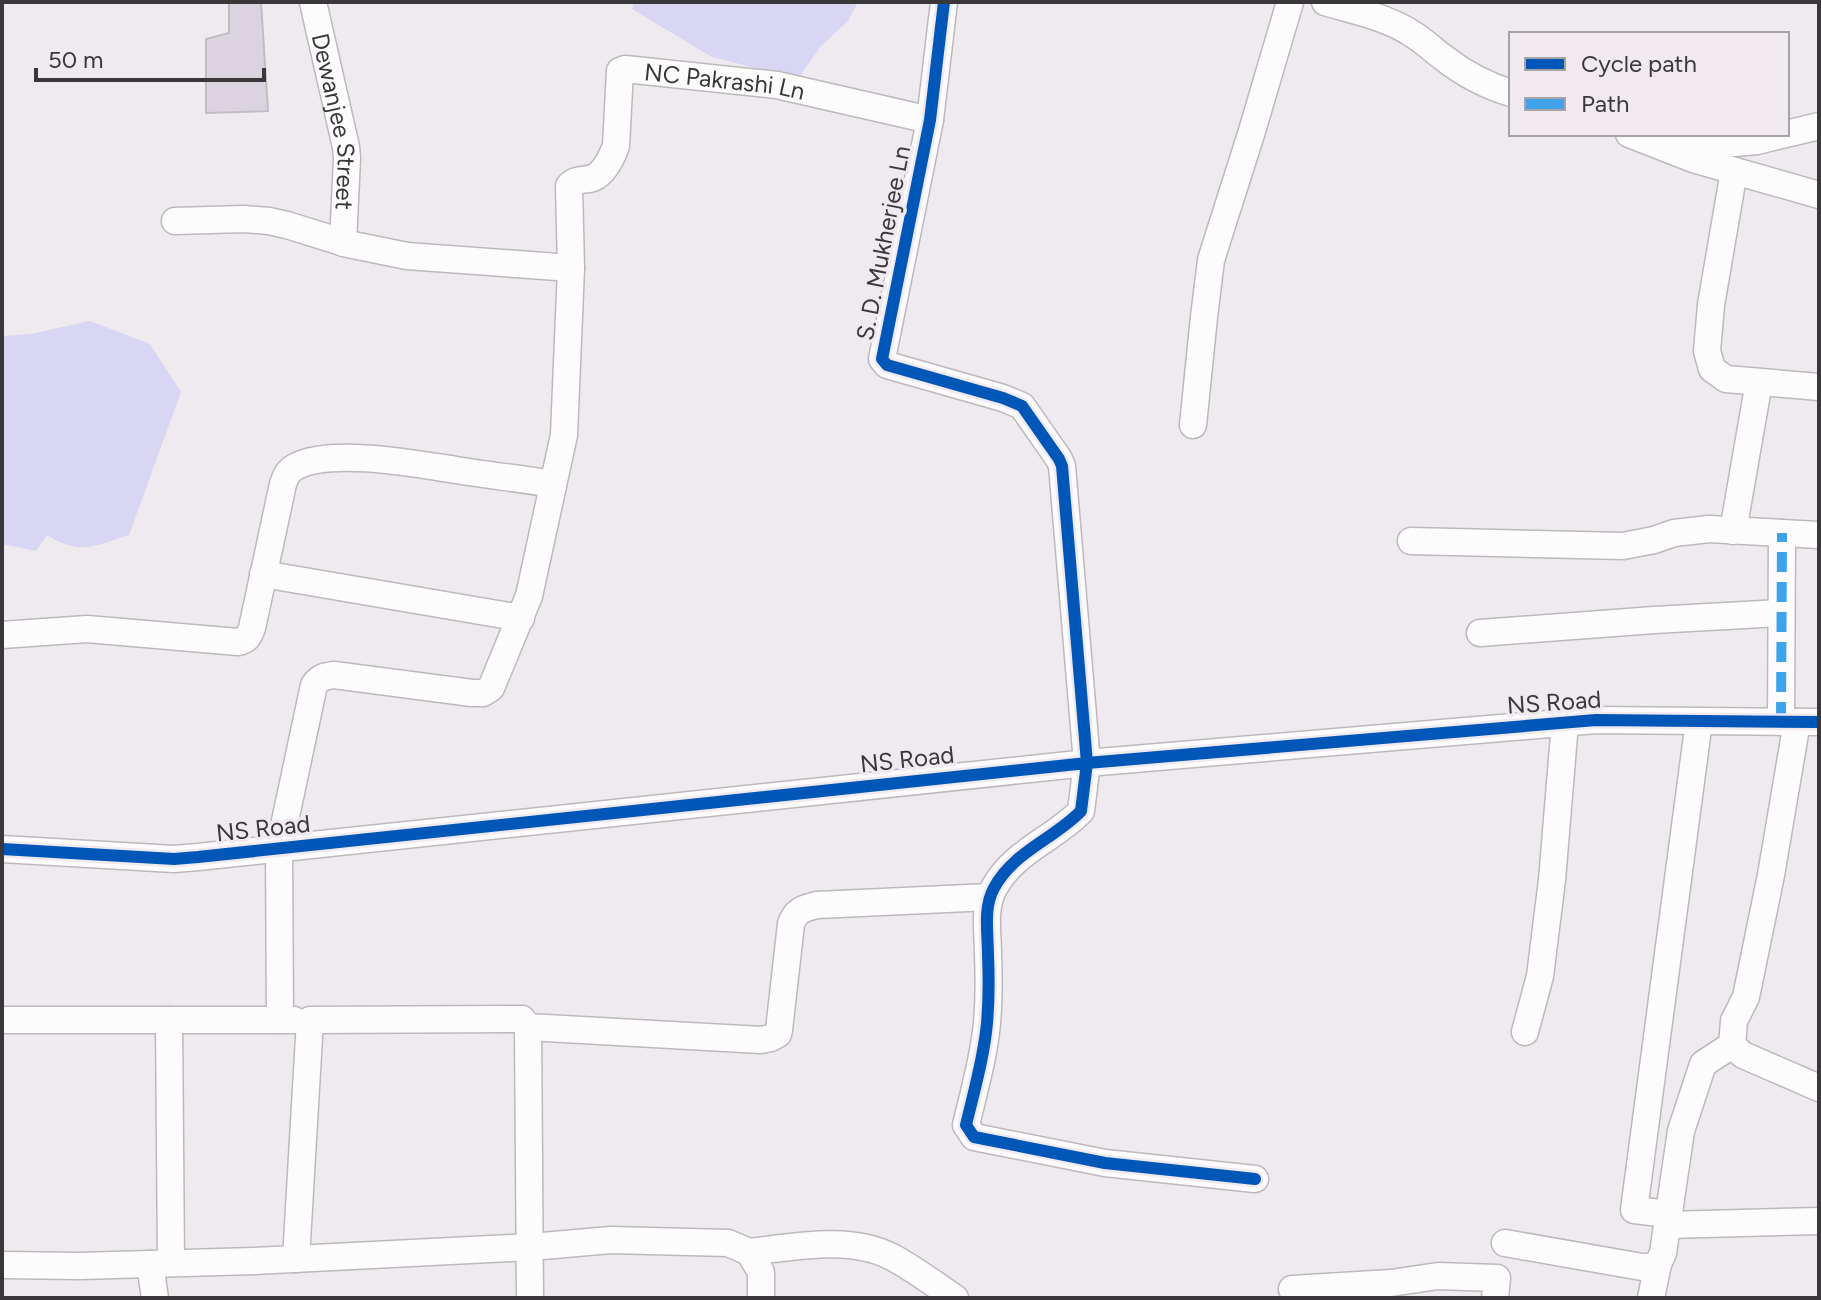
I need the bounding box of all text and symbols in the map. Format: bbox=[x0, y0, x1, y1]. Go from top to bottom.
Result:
street label: Dewanjee Street bbox=[306, 30, 362, 211]
scale bar bbox=[36, 32, 264, 82]
legend bbox=[1509, 32, 1789, 136]
text: 50 m bbox=[48, 45, 104, 74]
text: Cycle path bbox=[1581, 49, 1697, 78]
street label: NC Pakrashi Ln bbox=[643, 57, 808, 105]
text: Path bbox=[1581, 89, 1629, 118]
street label: S. D. Mukherjee Ln bbox=[850, 143, 916, 343]
street label: NS Road bbox=[1506, 684, 1602, 720]
street label: NS Road bbox=[858, 740, 956, 778]
street label: NS Road bbox=[214, 809, 312, 847]

